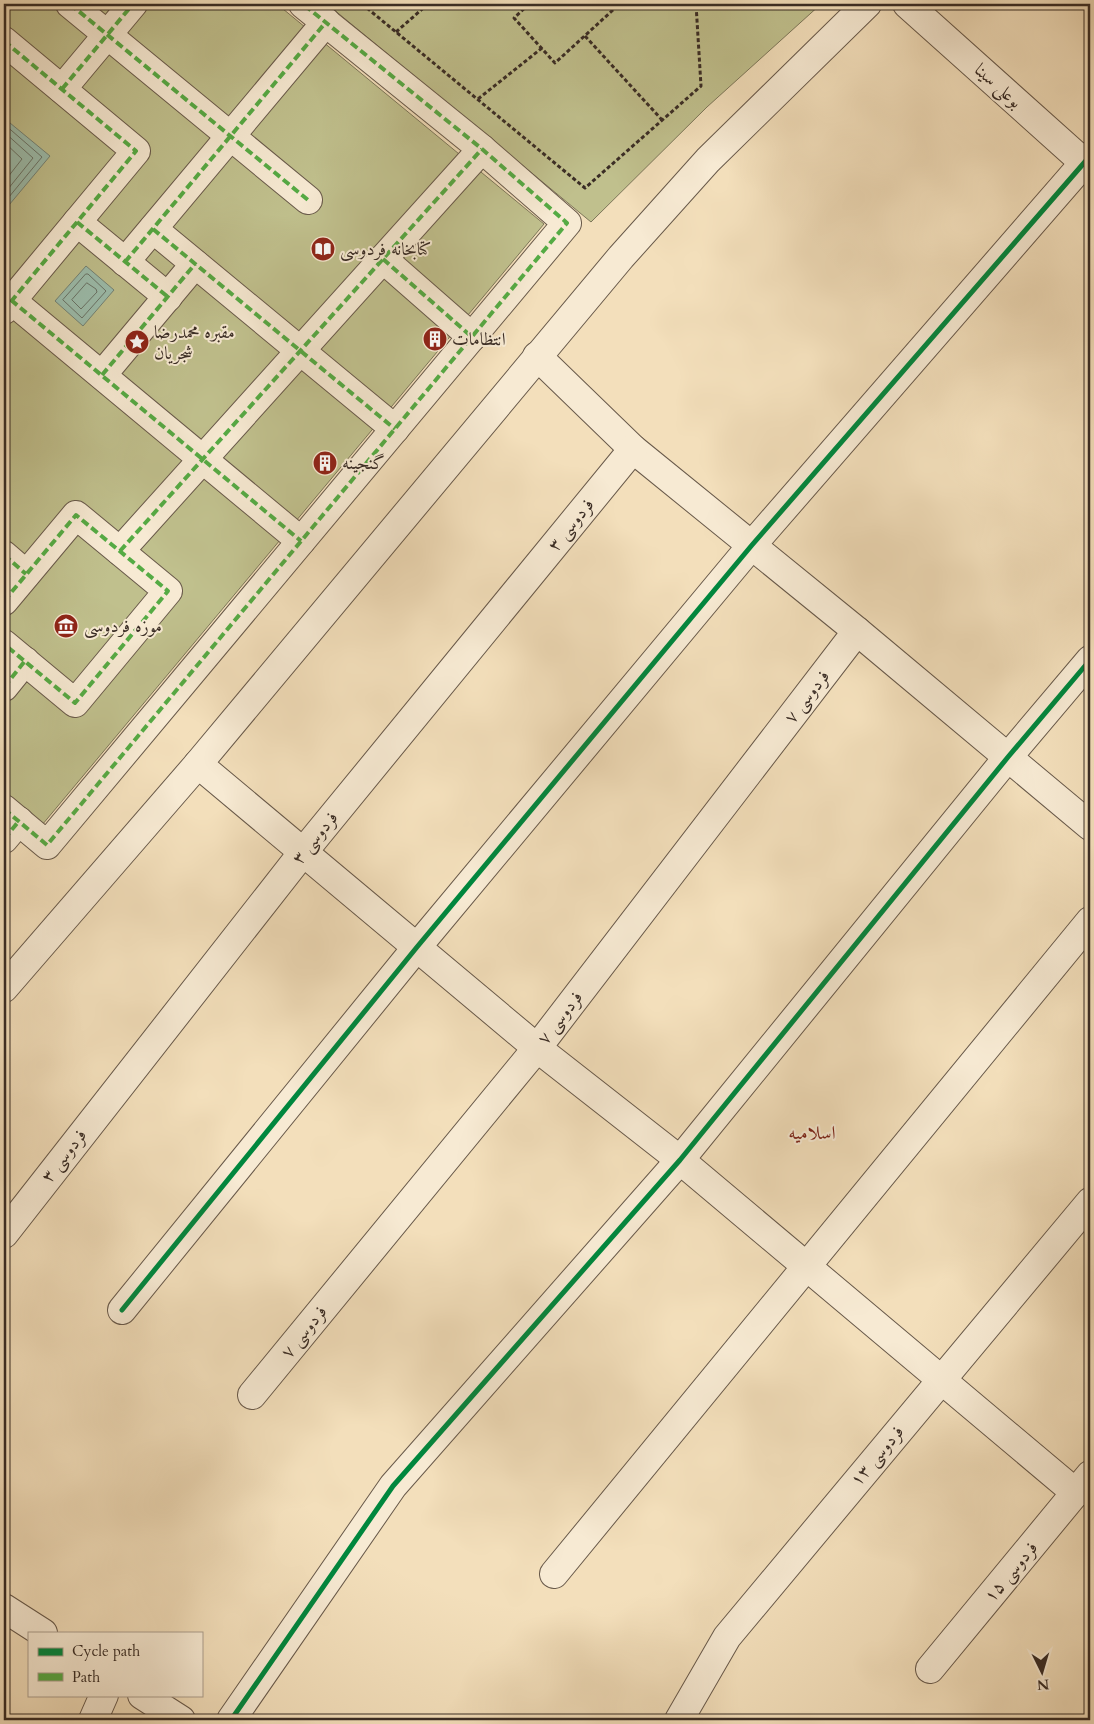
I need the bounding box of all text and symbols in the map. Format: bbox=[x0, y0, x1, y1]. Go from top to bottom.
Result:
street label: بوعلی سینا bbox=[969, 58, 1027, 114]
library icon: کتابخانه فردوسی bbox=[310, 236, 336, 262]
place label: کتابخانه فردوسی bbox=[340, 237, 431, 262]
place label: مقبره محمدرضا شجریان bbox=[154, 320, 235, 366]
building icon: انتظامات bbox=[422, 326, 448, 352]
place label: انتظامات bbox=[452, 327, 506, 352]
place icon: مقبره محمدرضا شجریان bbox=[124, 329, 150, 355]
building icon: گنجینه bbox=[312, 450, 338, 476]
place label: گنجینه bbox=[342, 451, 385, 476]
street label: فردوسی ۳ bbox=[542, 493, 600, 557]
museum icon: موزه فردوسی bbox=[53, 613, 79, 639]
place label: موزه فردوسی bbox=[84, 614, 162, 639]
street label: فردوسی ۷ bbox=[778, 665, 836, 729]
street label: فردوسی ۳ bbox=[286, 806, 344, 870]
street label: فردوسی ۷ bbox=[531, 986, 589, 1050]
district label: اسلامیه bbox=[788, 1120, 836, 1146]
street label: فردوسی ۳ bbox=[35, 1124, 93, 1188]
street label: فردوسی ۷ bbox=[275, 1300, 333, 1364]
street label: فردوسی ۱۳ bbox=[844, 1420, 910, 1492]
street label: فردوسی ۱۵ bbox=[978, 1536, 1044, 1608]
legend bbox=[28, 1632, 202, 1696]
text: Cycle path bbox=[72, 1641, 141, 1661]
north arrow bbox=[1016, 1646, 1066, 1696]
text: Path bbox=[72, 1667, 101, 1687]
text: N bbox=[1036, 1674, 1050, 1694]

